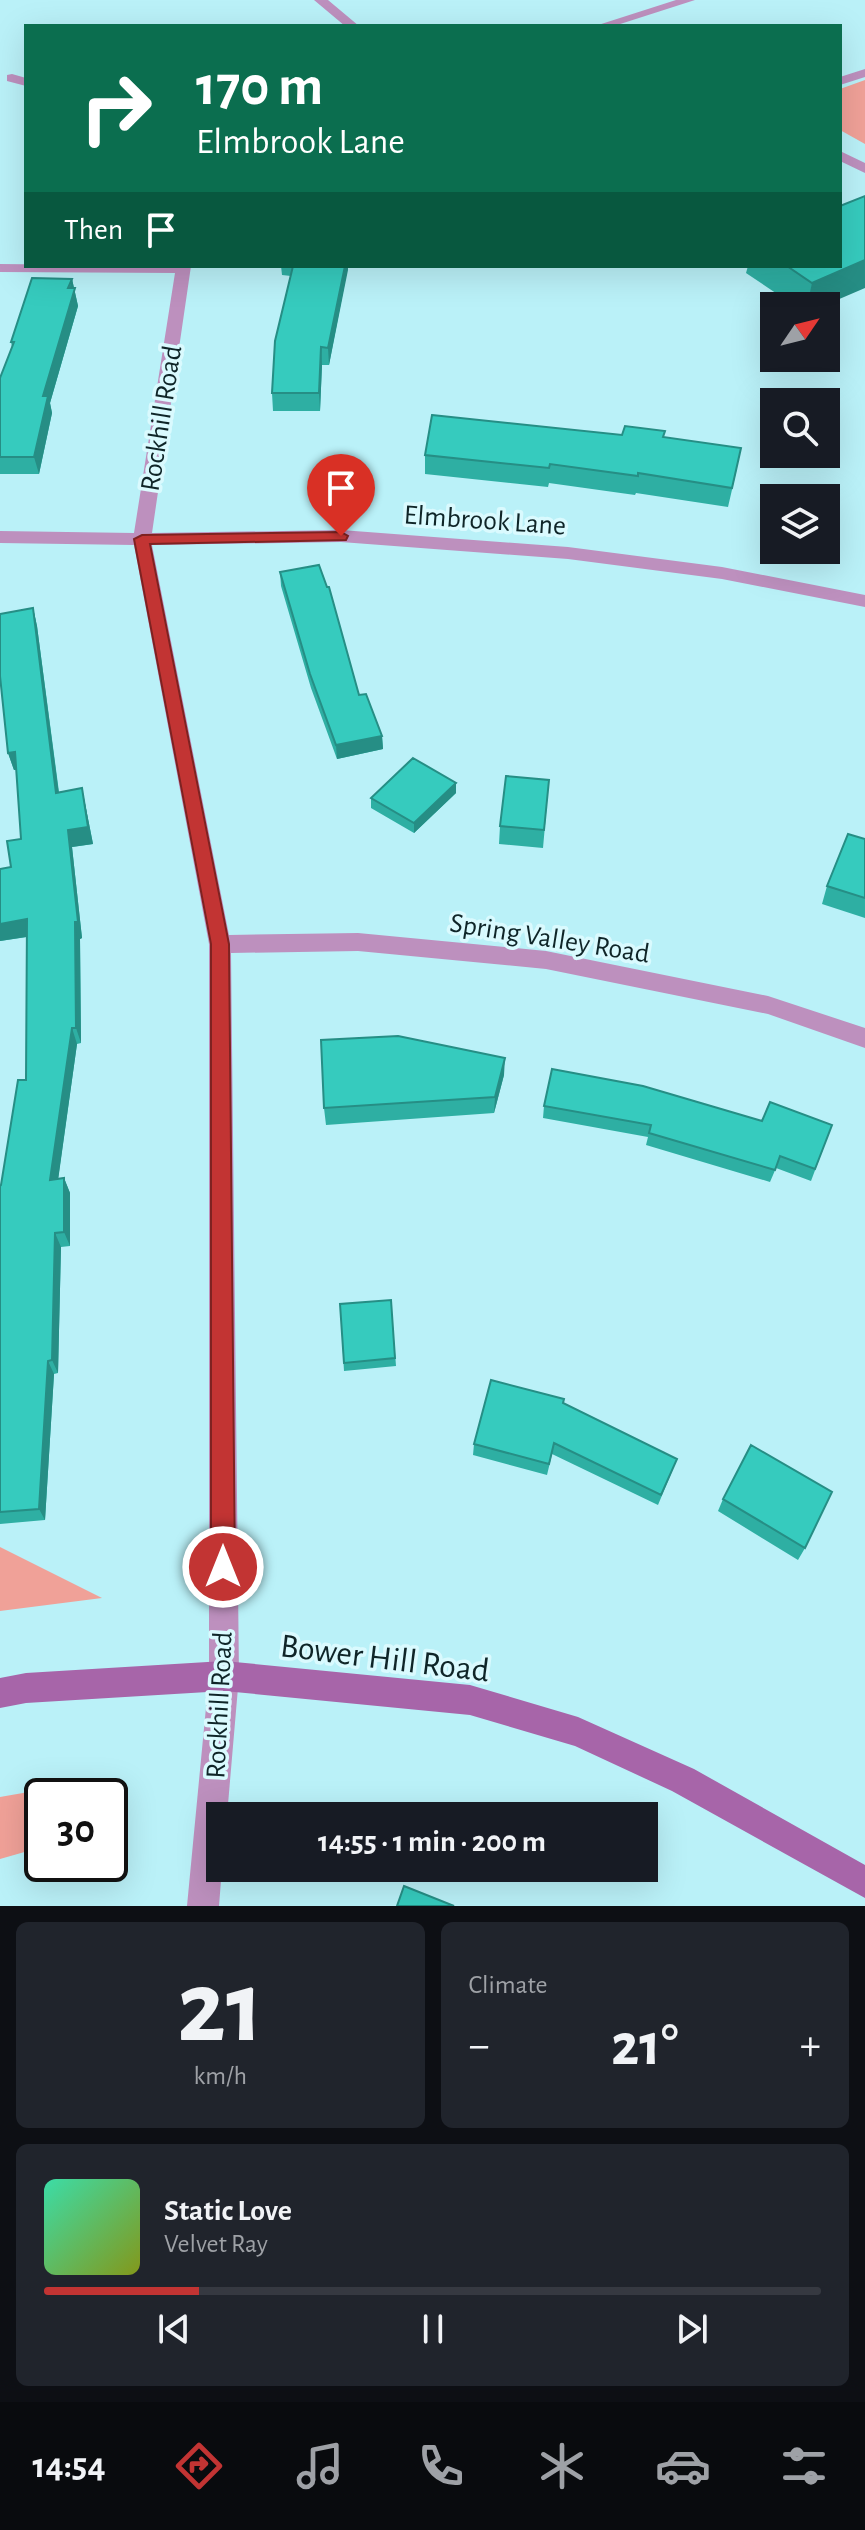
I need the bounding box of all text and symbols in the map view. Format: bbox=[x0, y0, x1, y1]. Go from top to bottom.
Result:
icon: right bbox=[64, 56, 168, 160]
text: 170 m bbox=[196, 59, 323, 115]
text: Elmbrook Lane bbox=[196, 124, 405, 160]
icon: arrive bbox=[139, 208, 183, 252]
text: Then bbox=[64, 215, 123, 245]
north arrow bbox=[760, 292, 840, 372]
map controls bbox=[760, 292, 840, 564]
street label: Rockhill Road bbox=[137, 343, 187, 493]
button: search bbox=[760, 388, 840, 468]
pin bbox=[307, 454, 375, 536]
icon: arrive bbox=[319, 466, 363, 510]
button: layers bbox=[760, 484, 840, 564]
street label: Elmbrook Lane bbox=[403, 501, 567, 541]
street label: Spring Valley Road bbox=[448, 909, 652, 969]
position arrow bbox=[181, 1525, 265, 1609]
street label: Bower Hill Road bbox=[278, 1629, 491, 1689]
street label: Rockhill Road bbox=[202, 1631, 238, 1779]
speed limit sign: 30 bbox=[24, 1778, 128, 1882]
text: 14:55 · 1 min · 200 m bbox=[318, 1827, 546, 1857]
text: 21 bbox=[177, 1957, 263, 2061]
text: Climate bbox=[469, 1972, 547, 1998]
text: 21° bbox=[611, 2016, 678, 2076]
text: − bbox=[469, 2024, 490, 2068]
text: + bbox=[800, 2024, 821, 2068]
text: km/h bbox=[193, 2063, 247, 2089]
text: Static Love bbox=[164, 2196, 292, 2226]
text: Velvet Ray bbox=[164, 2231, 268, 2257]
icon: previous bbox=[152, 2307, 196, 2351]
icon: pause bbox=[411, 2307, 455, 2351]
icon: next bbox=[670, 2307, 714, 2351]
icon: directions bbox=[171, 2438, 227, 2494]
icon: music bbox=[292, 2438, 348, 2494]
icon: phone bbox=[413, 2438, 469, 2494]
icon: climate bbox=[534, 2438, 590, 2494]
icon: car bbox=[655, 2438, 711, 2494]
icon: filters bbox=[776, 2438, 832, 2494]
text: 14:54 bbox=[33, 2448, 106, 2484]

